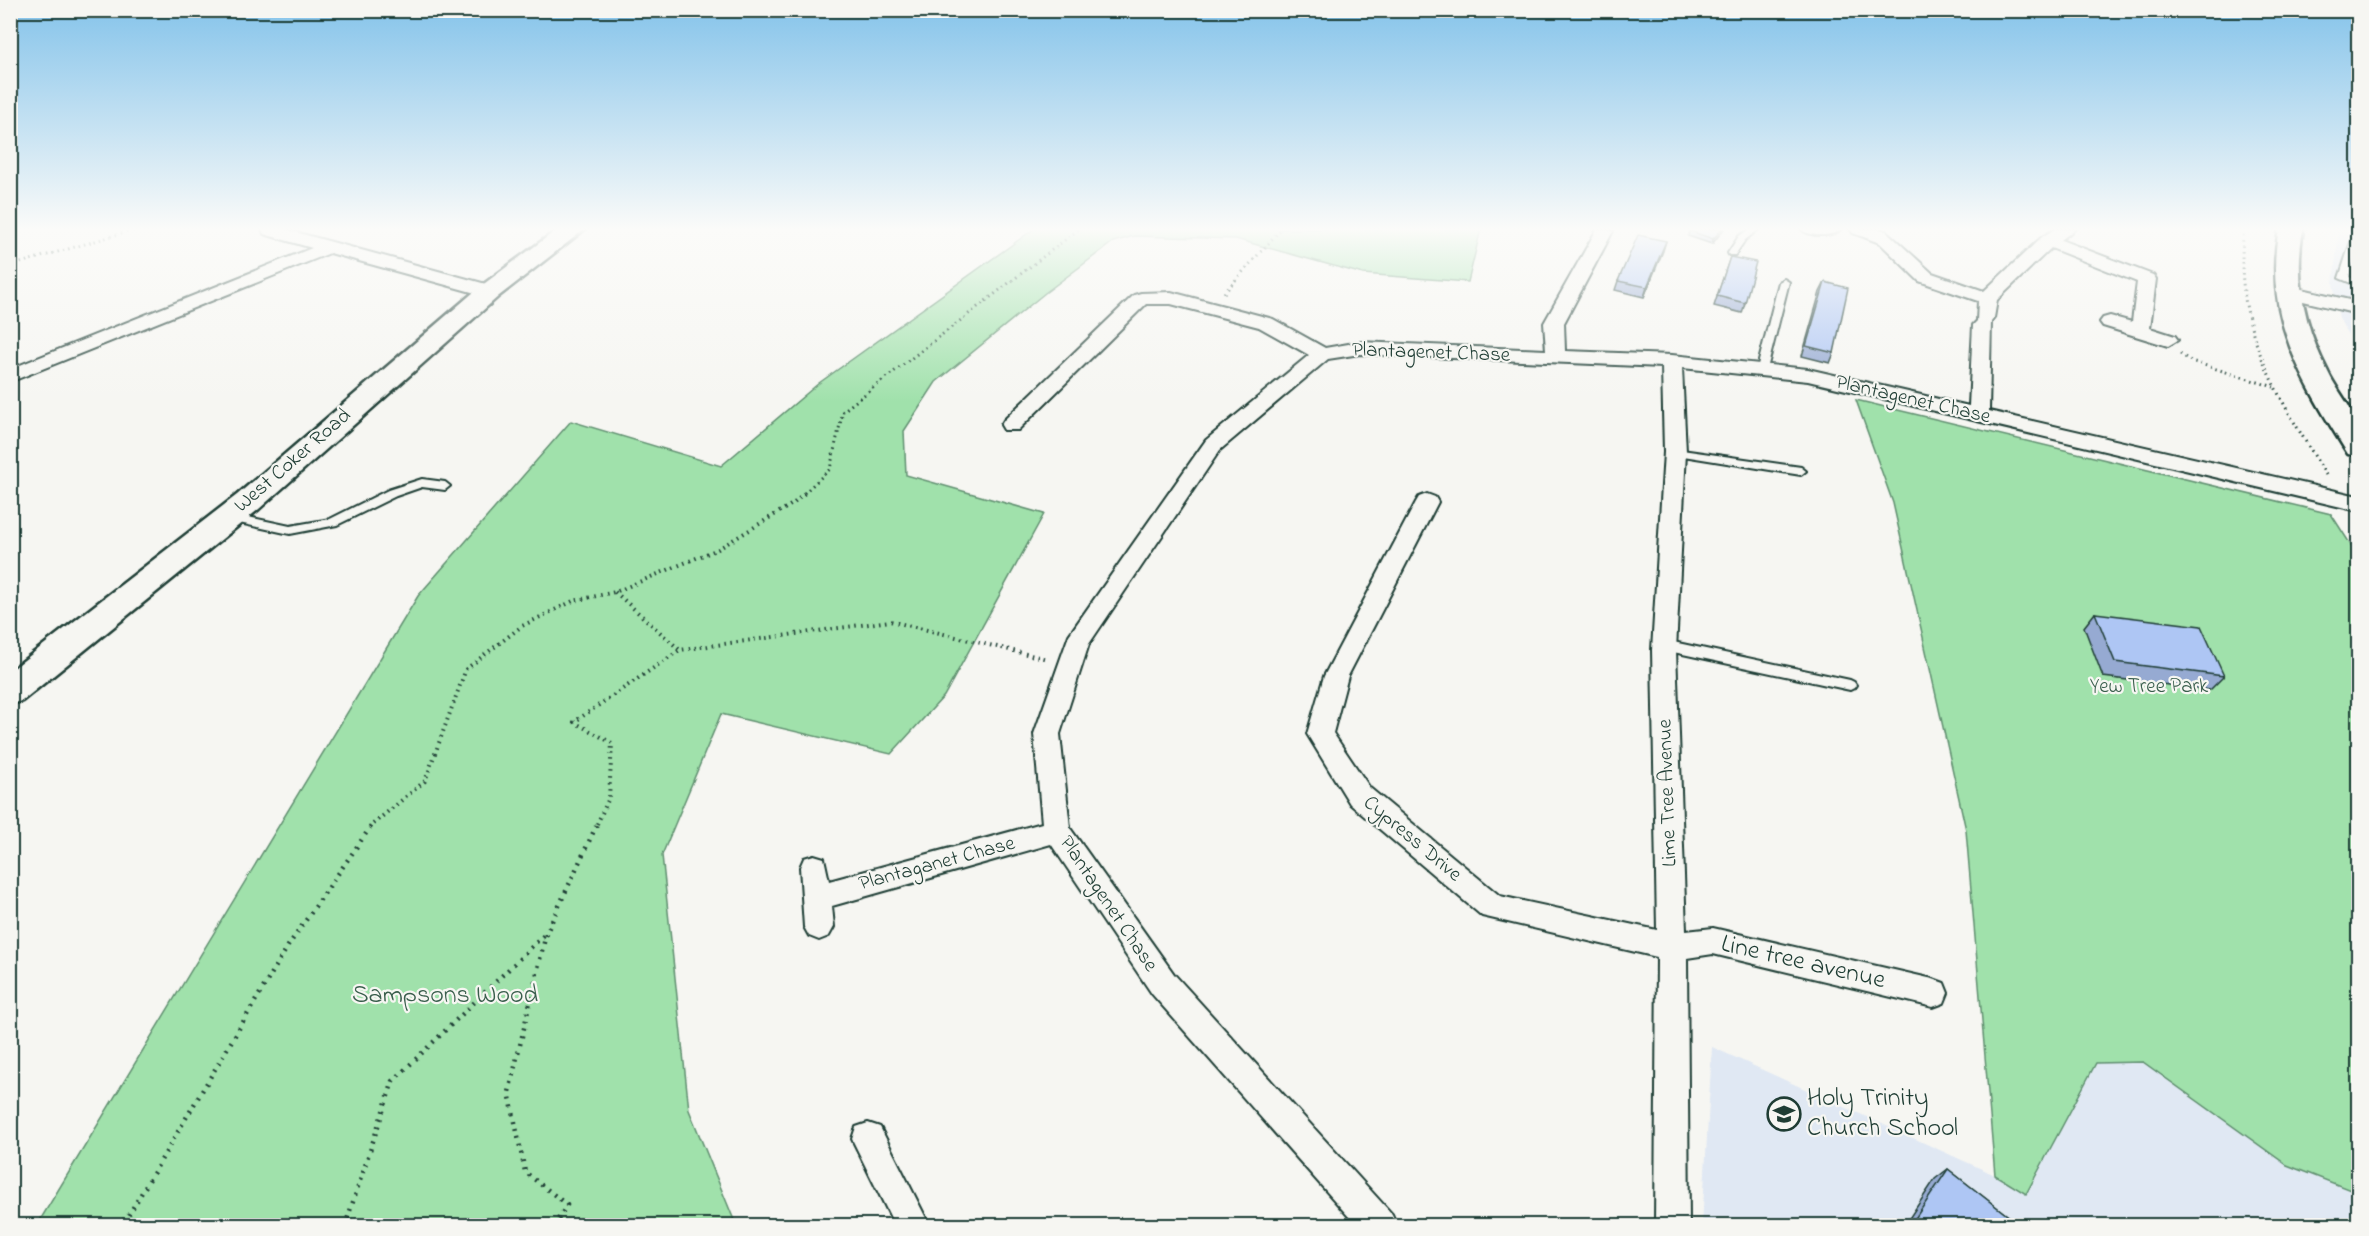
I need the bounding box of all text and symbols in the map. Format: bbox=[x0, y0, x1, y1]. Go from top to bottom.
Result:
street label: Plantagenet Chase bbox=[1351, 335, 1511, 373]
street label: Plantagenet Chase bbox=[1832, 368, 1994, 435]
street label: West Coker Road bbox=[228, 401, 358, 520]
park label: Yew Tree Park bbox=[2090, 672, 2209, 702]
street label: Lime Tree Avenue bbox=[1650, 718, 1686, 867]
street label: Cypress Drive bbox=[1355, 789, 1468, 891]
street label: Plantaganet Chase bbox=[856, 829, 1019, 901]
street label: Plantagenet Chase bbox=[1050, 830, 1165, 980]
street label: Line tree avenue bbox=[1717, 926, 1889, 1000]
park label: Sampsons Wood bbox=[352, 977, 538, 1015]
place label: Holy Trinity Church School bbox=[1807, 1080, 1958, 1148]
school or university icon: Holy Trinity Church School bbox=[1766, 1096, 1802, 1132]

